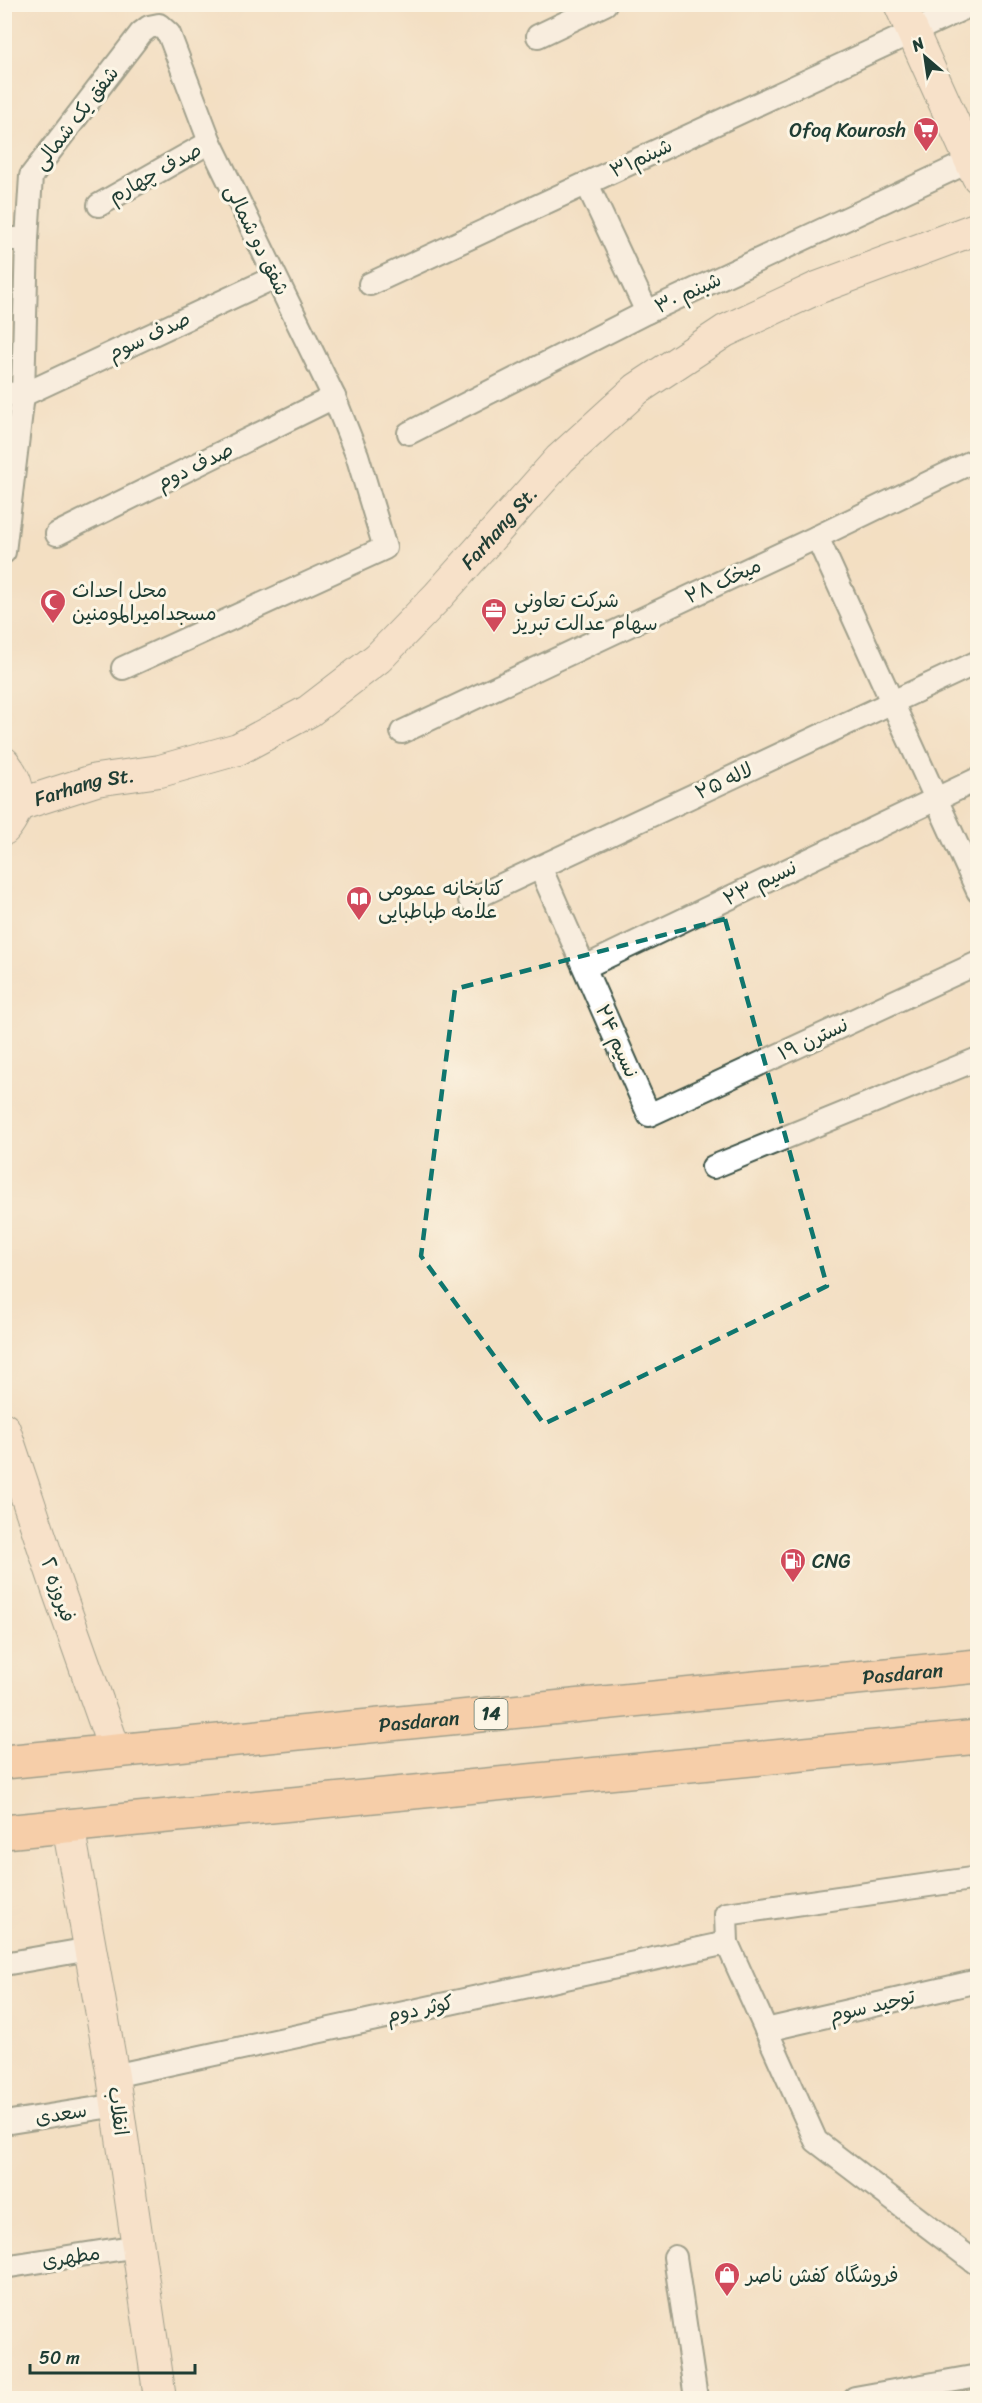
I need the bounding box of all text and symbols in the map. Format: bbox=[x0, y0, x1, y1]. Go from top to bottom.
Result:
north arrow bbox=[895, 27, 955, 87]
text: N bbox=[905, 29, 931, 60]
street label: شفق یک شمالی bbox=[24, 58, 128, 178]
place label: Ofoq Kourosh bbox=[789, 113, 906, 148]
supermarket icon: Ofoq Kourosh bbox=[911, 115, 941, 153]
street label: شبنم۳۱ bbox=[604, 128, 678, 188]
street label: صدف چهارم bbox=[102, 133, 208, 213]
street label: شفق دو شمالی bbox=[215, 178, 299, 302]
street label: شبنم ۳۰ bbox=[648, 262, 728, 324]
street label: صدف سوم bbox=[102, 302, 196, 370]
street label: صدف دوم bbox=[150, 432, 240, 500]
street label: Farhang St. bbox=[452, 477, 546, 578]
street label: میخک ۲۸ bbox=[679, 548, 767, 614]
place label: محل احداث مسجدامیرالمومنین bbox=[72, 573, 217, 631]
place label: شرکت تعاونی سهام عدالت تبریز bbox=[512, 583, 658, 641]
mosque icon: محل احداث مسجدامیرالمومنین bbox=[38, 587, 68, 625]
office icon: شرکت تعاونی سهام عدالت تبریز bbox=[479, 596, 509, 634]
street label: لاله ۲۵ bbox=[689, 752, 759, 810]
street label: Farhang St. bbox=[29, 757, 137, 816]
street label: نسیم ۲۳ bbox=[717, 850, 803, 916]
place label: کتابخانه عمومی علامه طباطبایی bbox=[378, 871, 504, 929]
library icon: کتابخانه عمومی علامه طباطبایی bbox=[344, 884, 374, 922]
street label: نسیم ۲۴ bbox=[585, 999, 649, 1083]
street label: نسترن ۱۹ bbox=[772, 1007, 854, 1071]
place label: CNG bbox=[812, 1544, 851, 1579]
fuel station icon: CNG bbox=[778, 1546, 808, 1584]
street label: فیروزه ٢ bbox=[31, 1553, 85, 1627]
street label: Pasdaran bbox=[861, 1652, 945, 1695]
road number: 14 bbox=[474, 1699, 508, 1729]
street label: Pasdaran bbox=[377, 1700, 461, 1742]
street label: توحید سوم bbox=[825, 1979, 919, 2033]
street label: کوثر دوم bbox=[383, 1985, 457, 2033]
street label: انقلاب bbox=[97, 2084, 139, 2138]
street label: سعدی bbox=[33, 2093, 89, 2135]
street label: مطهری bbox=[39, 2235, 103, 2279]
place label: فروشگاه کفش ناصر bbox=[744, 2258, 898, 2293]
shop icon: فروشگاه کفش ناصر bbox=[712, 2260, 742, 2298]
scale bar bbox=[30, 2337, 195, 2375]
text: 50 m bbox=[39, 2342, 80, 2374]

